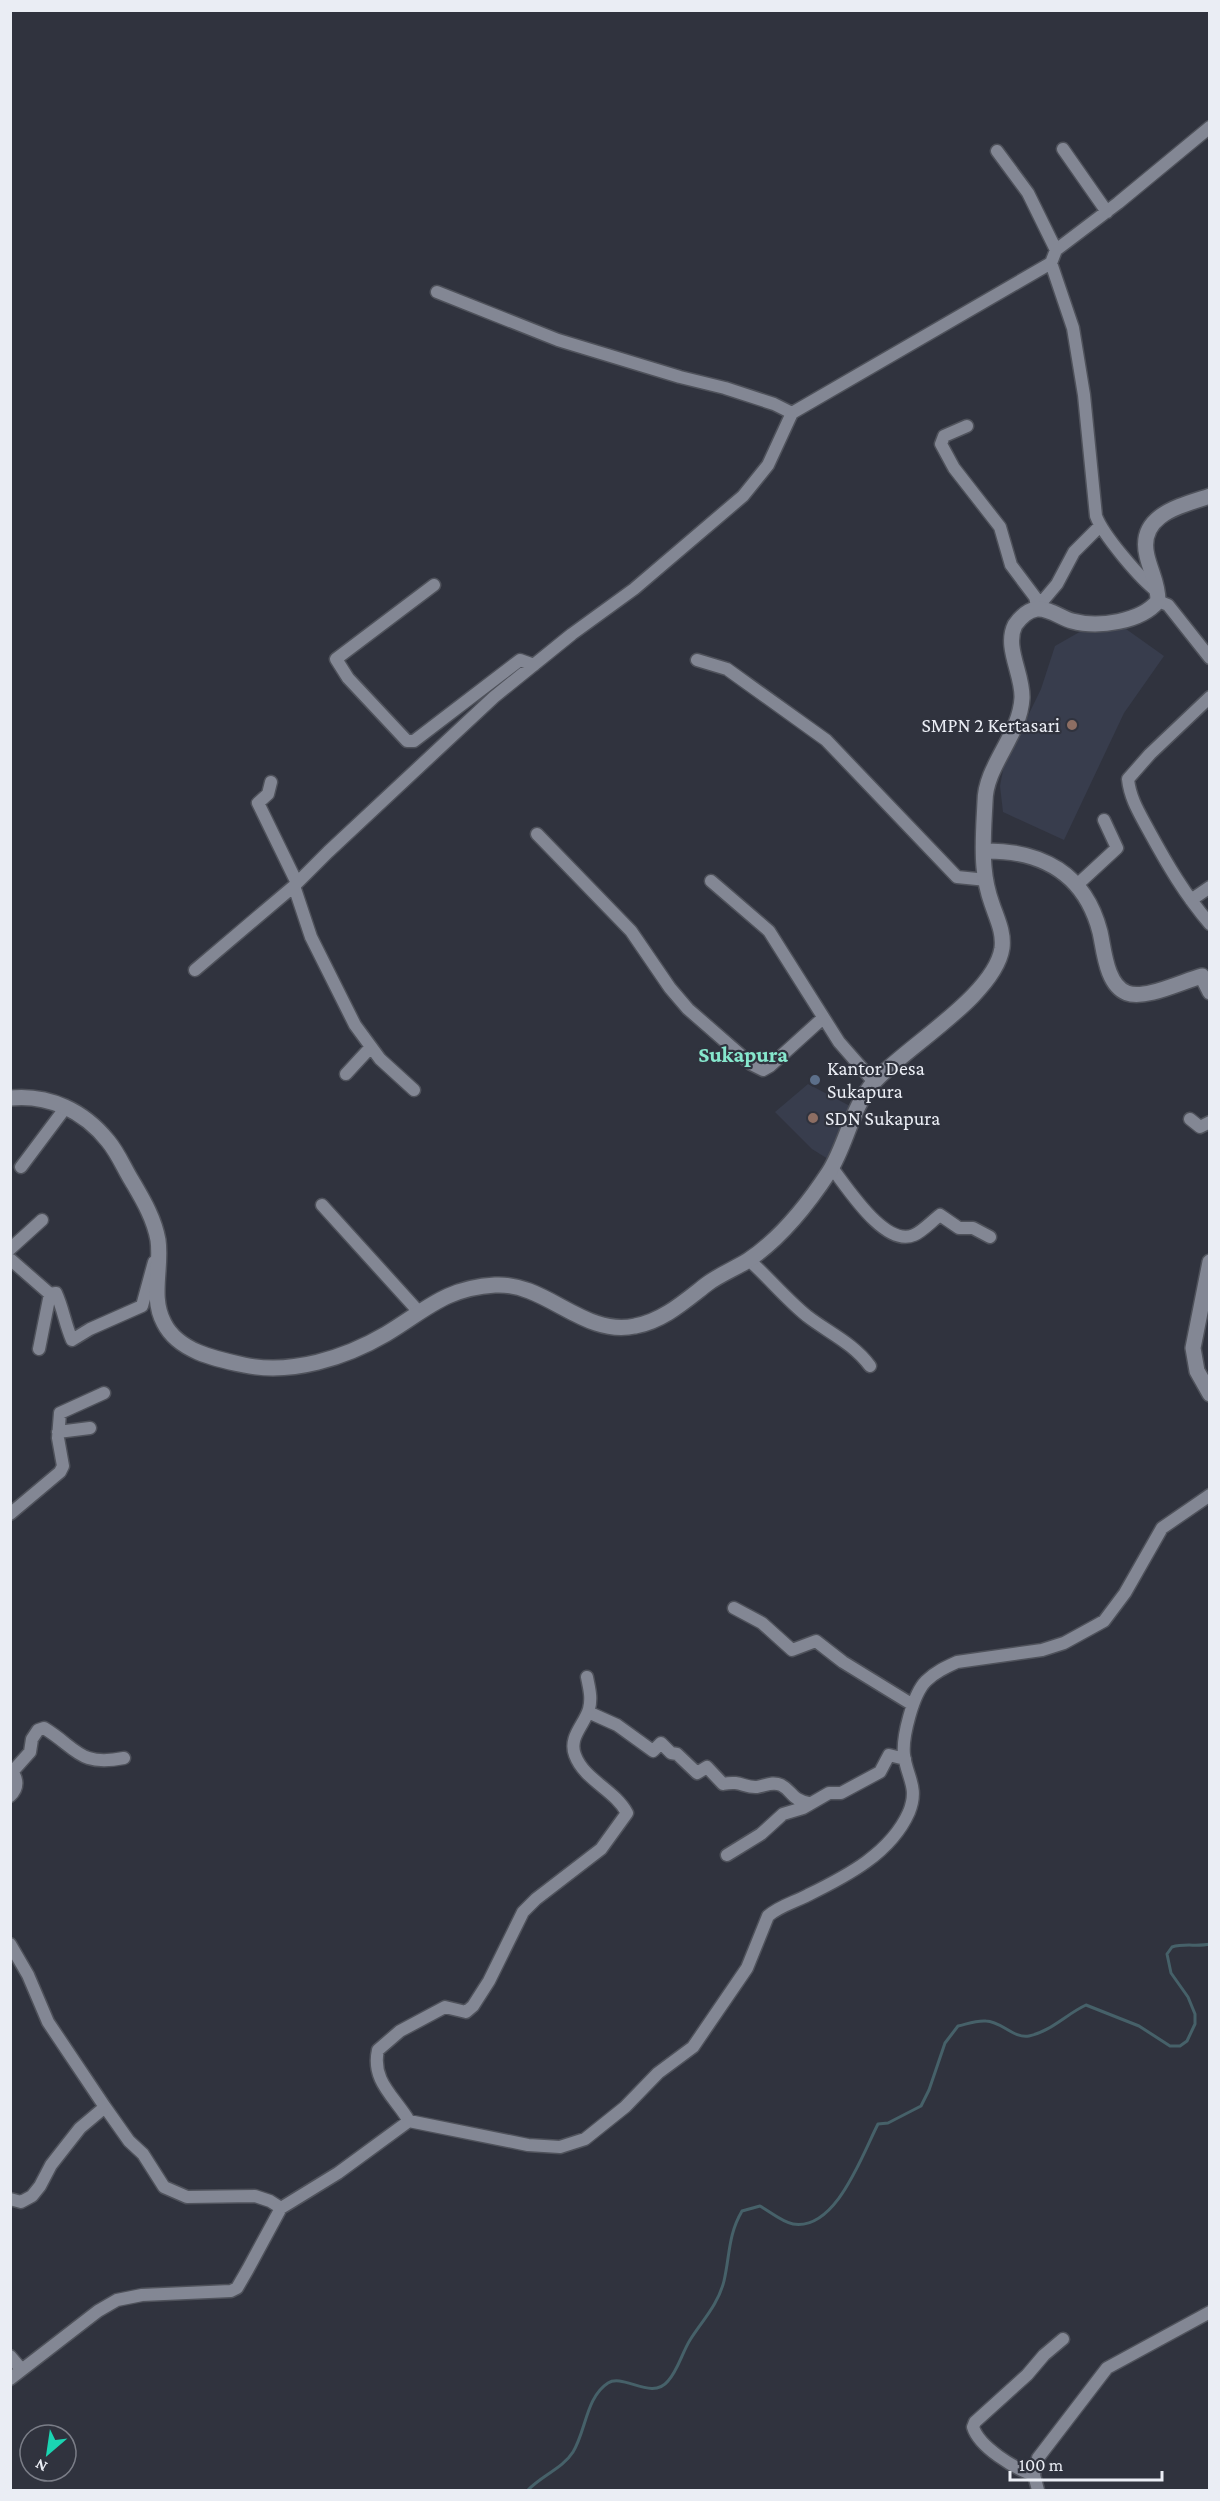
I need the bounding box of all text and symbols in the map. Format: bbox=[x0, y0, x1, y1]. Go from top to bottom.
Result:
place label: SMPN 2 Kertasari bbox=[921, 714, 1060, 736]
marker: SMPN 2 Kertasari bbox=[1065, 718, 1079, 732]
district label: Sukapura bbox=[698, 1042, 788, 1067]
place label: Kantor Desa Sukapura bbox=[827, 1057, 925, 1103]
marker: Kantor Desa Sukapura bbox=[808, 1073, 822, 1087]
place label: SDN Sukapura bbox=[825, 1107, 940, 1130]
marker: SDN Sukapura bbox=[806, 1111, 820, 1125]
north arrow bbox=[18, 2423, 78, 2483]
scale bar bbox=[1010, 2444, 1162, 2482]
text: 100 m bbox=[1019, 2455, 1064, 2475]
text: N bbox=[32, 2456, 50, 2476]

